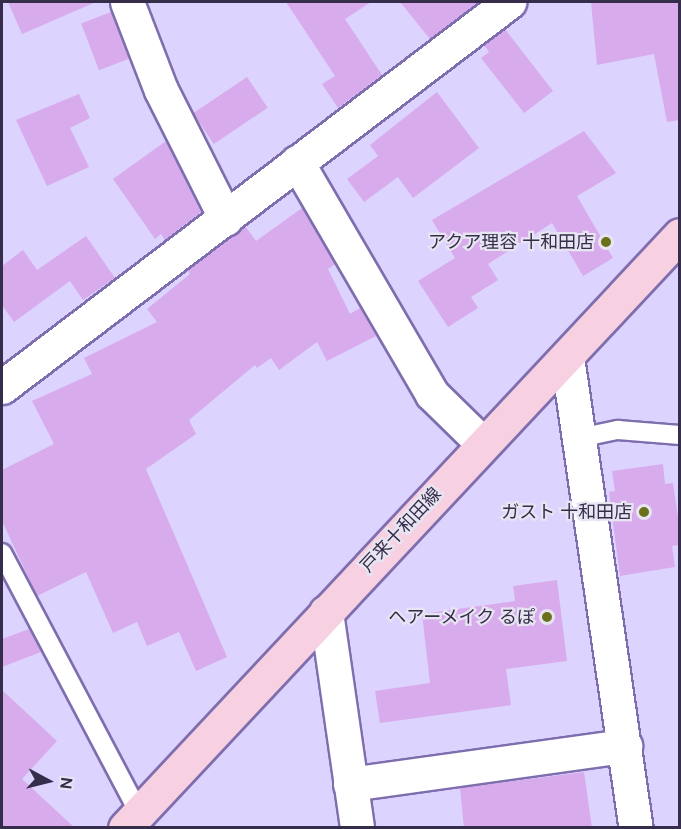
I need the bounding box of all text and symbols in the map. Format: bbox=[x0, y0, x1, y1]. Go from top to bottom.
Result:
place label: アクア理容 十和田店 bbox=[427, 231, 594, 253]
marker: アクア理容 十和田店 bbox=[599, 235, 613, 249]
street label: 戸来十和田線 bbox=[356, 483, 446, 577]
place label: ガスト 十和田店 bbox=[501, 501, 632, 523]
marker: ガスト 十和田店 bbox=[637, 505, 651, 519]
place label: ヘアーメイク るぽ bbox=[387, 606, 535, 628]
marker: ヘアーメイク るぽ bbox=[540, 610, 554, 624]
north arrow bbox=[18, 751, 78, 811]
text: N bbox=[55, 776, 77, 790]

